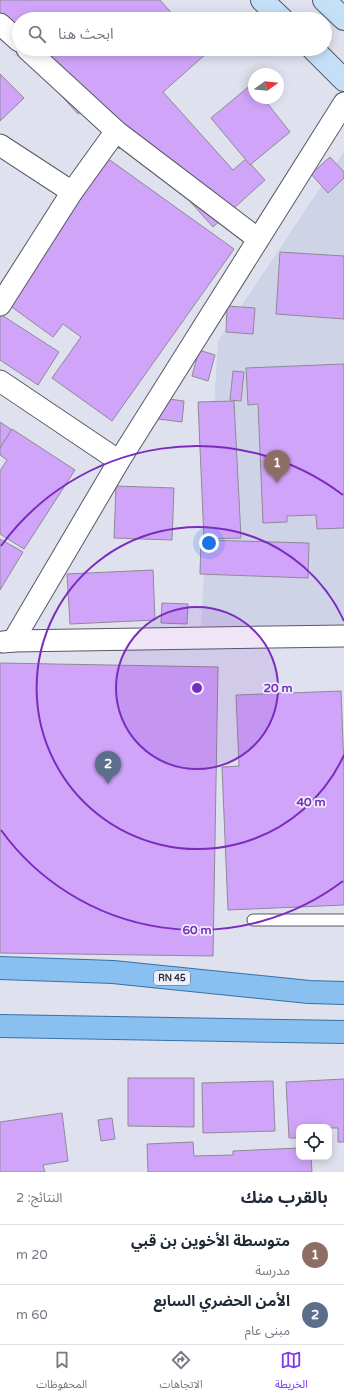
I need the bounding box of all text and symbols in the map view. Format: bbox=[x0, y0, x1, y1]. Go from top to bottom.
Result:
search box bbox=[12, 12, 332, 56]
icon: search bbox=[26, 23, 48, 45]
text: ابحث هنا bbox=[58, 25, 114, 43]
north arrow bbox=[248, 68, 284, 104]
pin: 1 bbox=[264, 450, 290, 483]
your location bbox=[199, 533, 219, 553]
centre of rings bbox=[190, 681, 204, 695]
text: 20 m bbox=[263, 681, 293, 695]
pin: 2 bbox=[95, 751, 121, 784]
text: 40 m bbox=[296, 795, 326, 809]
text: 60 m bbox=[182, 923, 212, 937]
road number: RN 45 bbox=[154, 971, 190, 985]
map controls bbox=[296, 1124, 332, 1160]
button: locate bbox=[296, 1124, 332, 1160]
text: بالقرب منك bbox=[241, 1187, 328, 1208]
text: النتائج: 2 bbox=[16, 1190, 62, 1206]
text: متوسطة الأخوين بن قبي bbox=[131, 1232, 290, 1250]
text: 20 m bbox=[16, 1247, 48, 1263]
text: 1 bbox=[311, 1247, 319, 1263]
text: مدرسة bbox=[255, 1263, 290, 1279]
text: الأمن الحضري السابع bbox=[153, 1292, 290, 1310]
text: 60 m bbox=[16, 1307, 48, 1323]
text: 2 bbox=[311, 1307, 319, 1323]
text: مبنى عام bbox=[245, 1323, 290, 1339]
tab: المحفوظات bbox=[36, 1349, 87, 1396]
tab: الاتجاهات bbox=[160, 1349, 203, 1396]
tab: الخريطة bbox=[275, 1349, 308, 1396]

